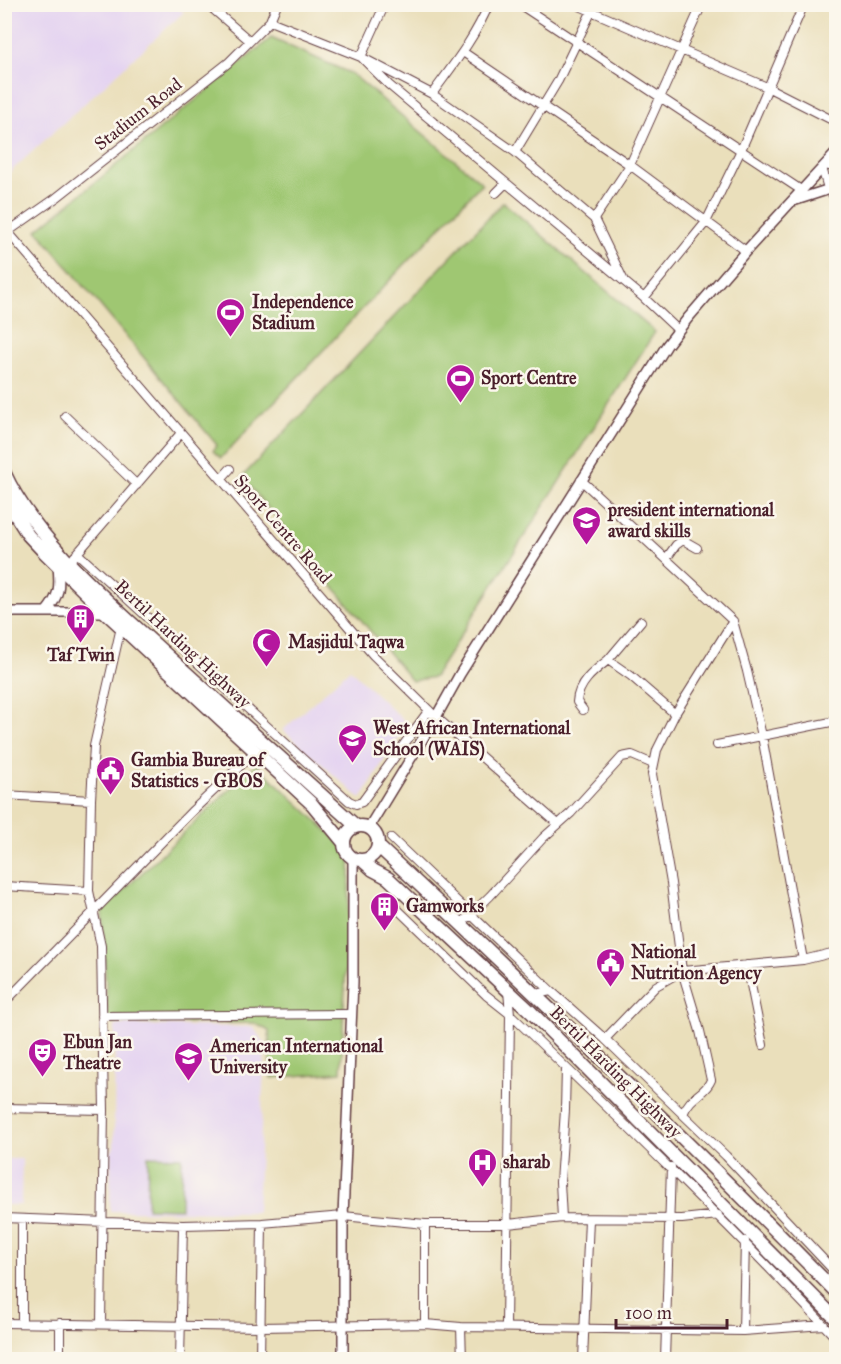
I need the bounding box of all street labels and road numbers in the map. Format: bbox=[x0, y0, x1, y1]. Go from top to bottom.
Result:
street label: Stadium Road bbox=[90, 73, 186, 155]
street label: Sport Centre Road bbox=[230, 470, 336, 588]
street label: Bertil Harding Highway bbox=[110, 575, 256, 714]
street label: Bertil Harding Highway bbox=[544, 1001, 687, 1144]

